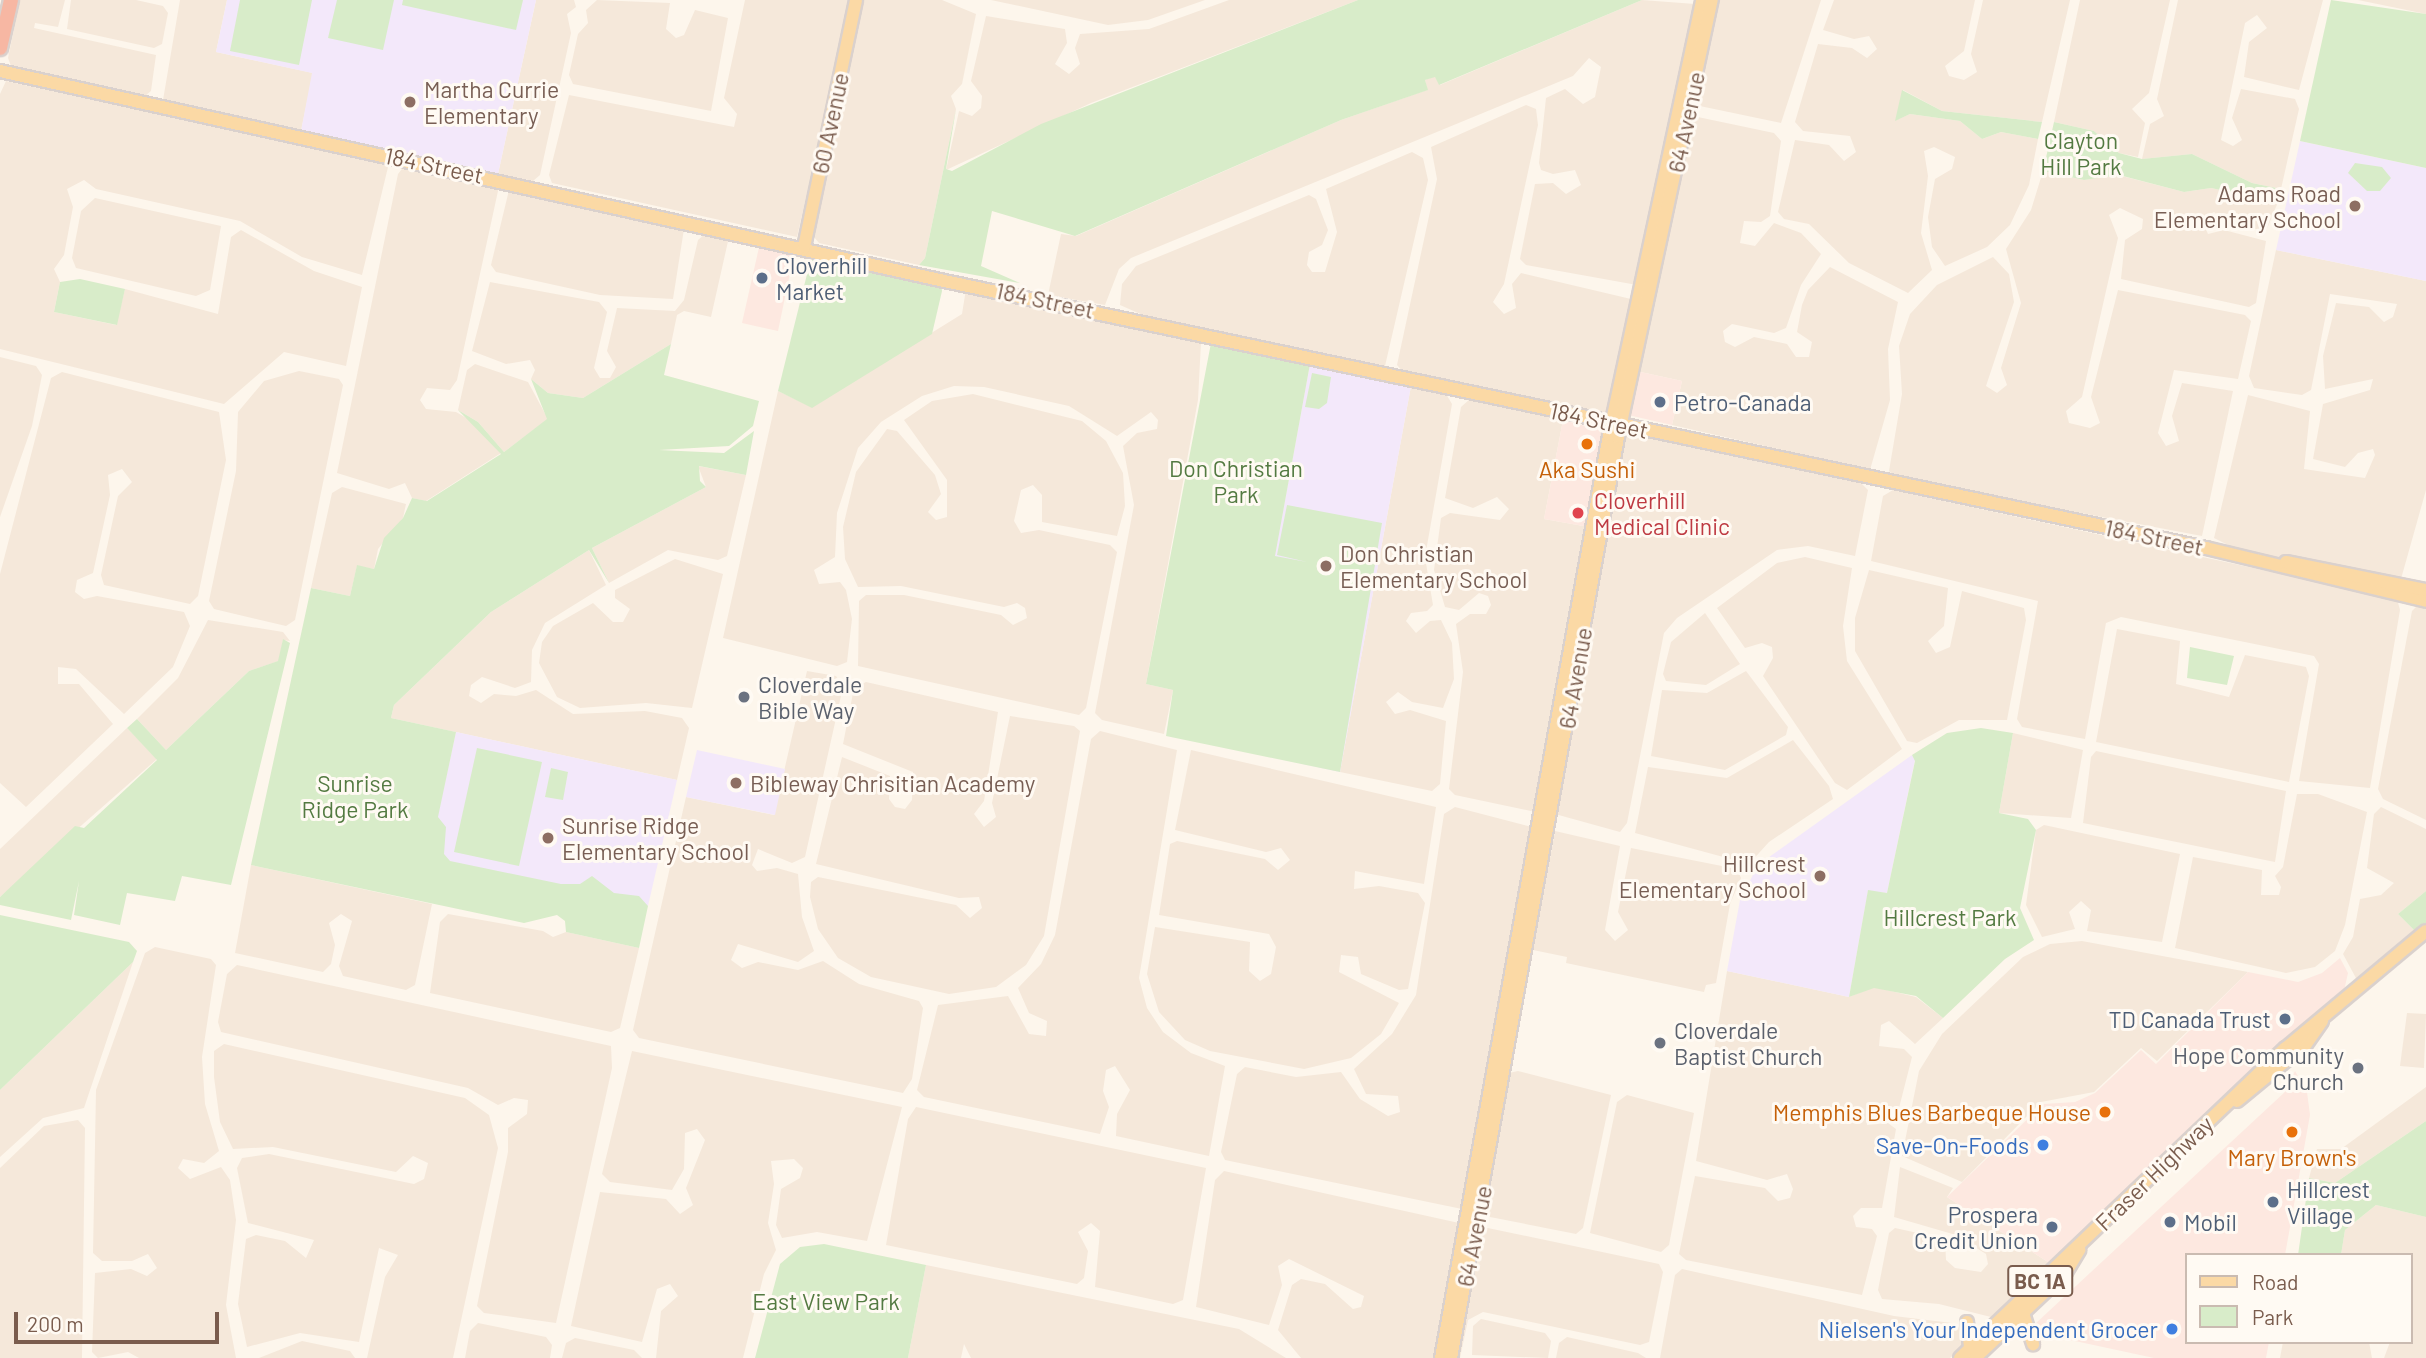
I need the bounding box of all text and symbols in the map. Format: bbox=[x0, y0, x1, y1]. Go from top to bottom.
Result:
street label: 64 Avenue bbox=[1662, 69, 1710, 175]
street label: 60 Avenue bbox=[806, 70, 854, 176]
place label: Martha Currie Elementary bbox=[424, 75, 559, 129]
marker: Martha Currie Elementary bbox=[402, 94, 418, 110]
park label: Clayton Hill Park bbox=[2040, 126, 2122, 180]
street label: 184 Street bbox=[382, 141, 486, 189]
place label: Adams Road Elementary School bbox=[2154, 179, 2341, 233]
marker: Adams Road Elementary School bbox=[2347, 198, 2363, 214]
place label: Cloverhill Market bbox=[776, 251, 867, 305]
marker: Cloverhill Market bbox=[754, 270, 770, 286]
street label: 184 Street bbox=[993, 276, 1097, 324]
place label: Petro-Canada bbox=[1674, 388, 1812, 416]
marker: Petro-Canada bbox=[1652, 394, 1668, 410]
street label: 184 Street bbox=[1547, 396, 1651, 444]
marker: Aka Sushi bbox=[1579, 436, 1595, 452]
park label: Don Christian Park bbox=[1169, 454, 1303, 508]
place label: Aka Sushi bbox=[1539, 455, 1635, 483]
place label: Cloverhill Medical Clinic bbox=[1594, 486, 1730, 540]
marker: Cloverhill Medical Clinic bbox=[1568, 503, 1588, 523]
street label: 184 Street bbox=[2102, 513, 2206, 561]
place label: Don Christian Elementary School bbox=[1340, 539, 1527, 593]
marker: Don Christian Elementary School bbox=[1318, 558, 1334, 574]
street label: 64 Avenue bbox=[1553, 625, 1597, 731]
place label: Cloverdale Bible Way bbox=[758, 670, 862, 724]
marker: Cloverdale Bible Way bbox=[736, 689, 752, 705]
park label: Sunrise Ridge Park bbox=[302, 769, 408, 823]
place label: Bibleway Chrisitian Academy bbox=[750, 769, 1035, 797]
marker: Bibleway Chrisitian Academy bbox=[728, 775, 744, 791]
place label: Sunrise Ridge Elementary School bbox=[562, 811, 749, 865]
marker: Sunrise Ridge Elementary School bbox=[540, 830, 556, 846]
place label: Hillcrest Elementary School bbox=[1619, 849, 1806, 903]
marker: Hillcrest Elementary School bbox=[1812, 868, 1828, 884]
park label: Hillcrest Park bbox=[1884, 903, 2016, 931]
place label: TD Canada Trust bbox=[2109, 1005, 2271, 1033]
marker: TD Canada Trust bbox=[2277, 1011, 2293, 1027]
place label: Cloverdale Baptist Church bbox=[1674, 1016, 1822, 1070]
marker: Cloverdale Baptist Church bbox=[1652, 1035, 1668, 1051]
place label: Hope Community Church bbox=[2173, 1041, 2344, 1095]
marker: Hope Community Church bbox=[2350, 1060, 2366, 1076]
place label: Memphis Blues Barbeque House bbox=[1773, 1098, 2091, 1126]
marker: Memphis Blues Barbeque House bbox=[2097, 1104, 2113, 1120]
street label: Fraser Highway bbox=[2089, 1110, 2219, 1236]
marker: Mary Brown's bbox=[2284, 1124, 2300, 1140]
place label: Save-On-Foods bbox=[1876, 1131, 2029, 1159]
marker: Save-On-Foods bbox=[2035, 1137, 2051, 1153]
place label: Mary Brown's bbox=[2228, 1143, 2356, 1171]
place label: Hillcrest Village bbox=[2287, 1175, 2370, 1229]
street label: 64 Avenue bbox=[1451, 1183, 1497, 1289]
marker: Hillcrest Village bbox=[2265, 1194, 2281, 1210]
place label: Prospera Credit Union bbox=[1914, 1200, 2038, 1254]
place label: Mobil bbox=[2184, 1208, 2237, 1236]
marker: Mobil bbox=[2162, 1214, 2178, 1230]
marker: Prospera Credit Union bbox=[2044, 1219, 2060, 1235]
legend bbox=[2184, 1253, 2412, 1344]
road number: BC 1A bbox=[2007, 1264, 2073, 1298]
text: Road bbox=[2252, 1269, 2298, 1294]
park label: East View Park bbox=[752, 1287, 900, 1315]
scale bar bbox=[18, 1298, 222, 1342]
text: Park bbox=[2252, 1304, 2293, 1329]
text: 200 m bbox=[27, 1311, 84, 1336]
place label: Nielsen's Your Independent Grocer bbox=[1819, 1315, 2158, 1343]
marker: Nielsen's Your Independent Grocer bbox=[2164, 1321, 2180, 1337]

